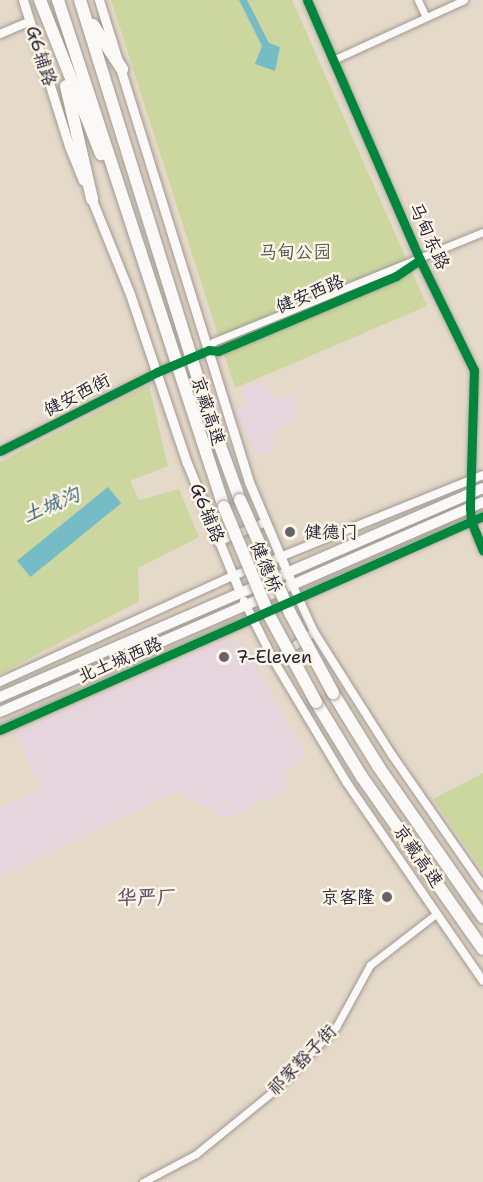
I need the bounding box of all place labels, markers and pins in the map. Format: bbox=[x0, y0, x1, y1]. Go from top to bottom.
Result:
place label: 健德门 bbox=[304, 521, 358, 543]
marker: 健德门 bbox=[281, 523, 299, 541]
place label: 7-Eleven bbox=[236, 646, 312, 668]
marker: 7-Eleven bbox=[217, 650, 231, 664]
place label: 京客隆 bbox=[321, 886, 375, 908]
marker: 京客隆 bbox=[380, 890, 394, 904]

